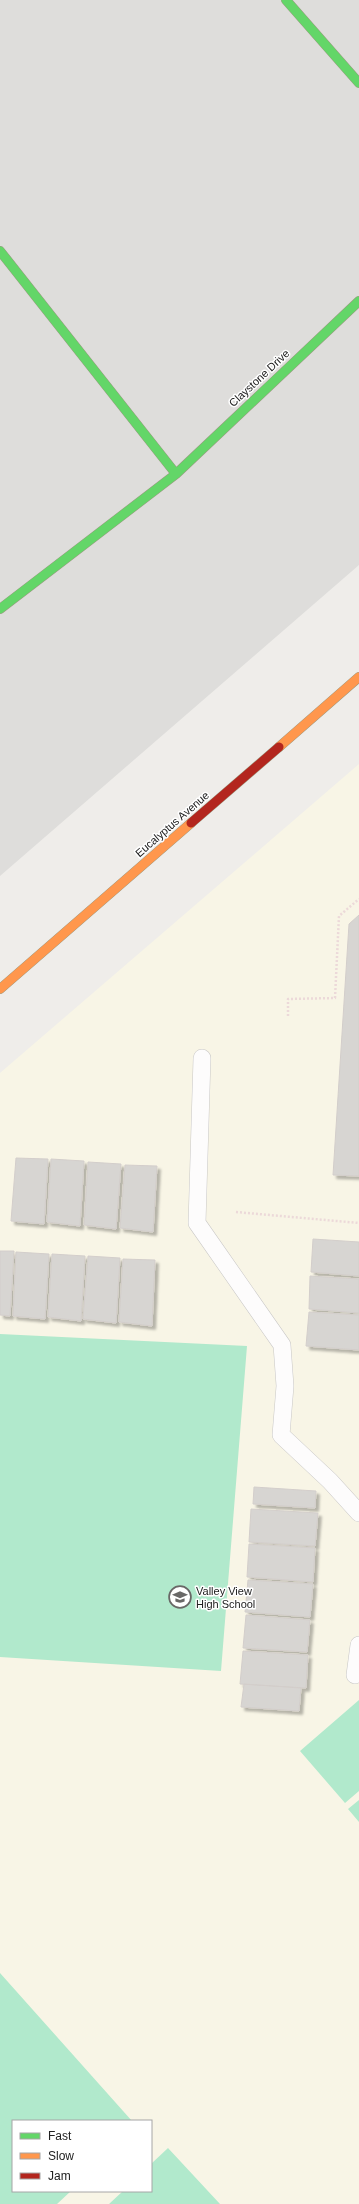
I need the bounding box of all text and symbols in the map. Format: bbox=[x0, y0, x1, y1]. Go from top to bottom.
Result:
street label: Claystone Drive bbox=[227, 347, 291, 409]
street label: Eucalyptus Avenue bbox=[133, 789, 211, 859]
school or university icon: Valley View High School bbox=[167, 1584, 193, 1610]
place label: Valley View High School bbox=[196, 1585, 255, 1610]
legend bbox=[12, 2120, 152, 2192]
text: Fast bbox=[48, 2129, 72, 2143]
text: Slow bbox=[48, 2149, 74, 2163]
text: Jam bbox=[48, 2169, 71, 2183]

